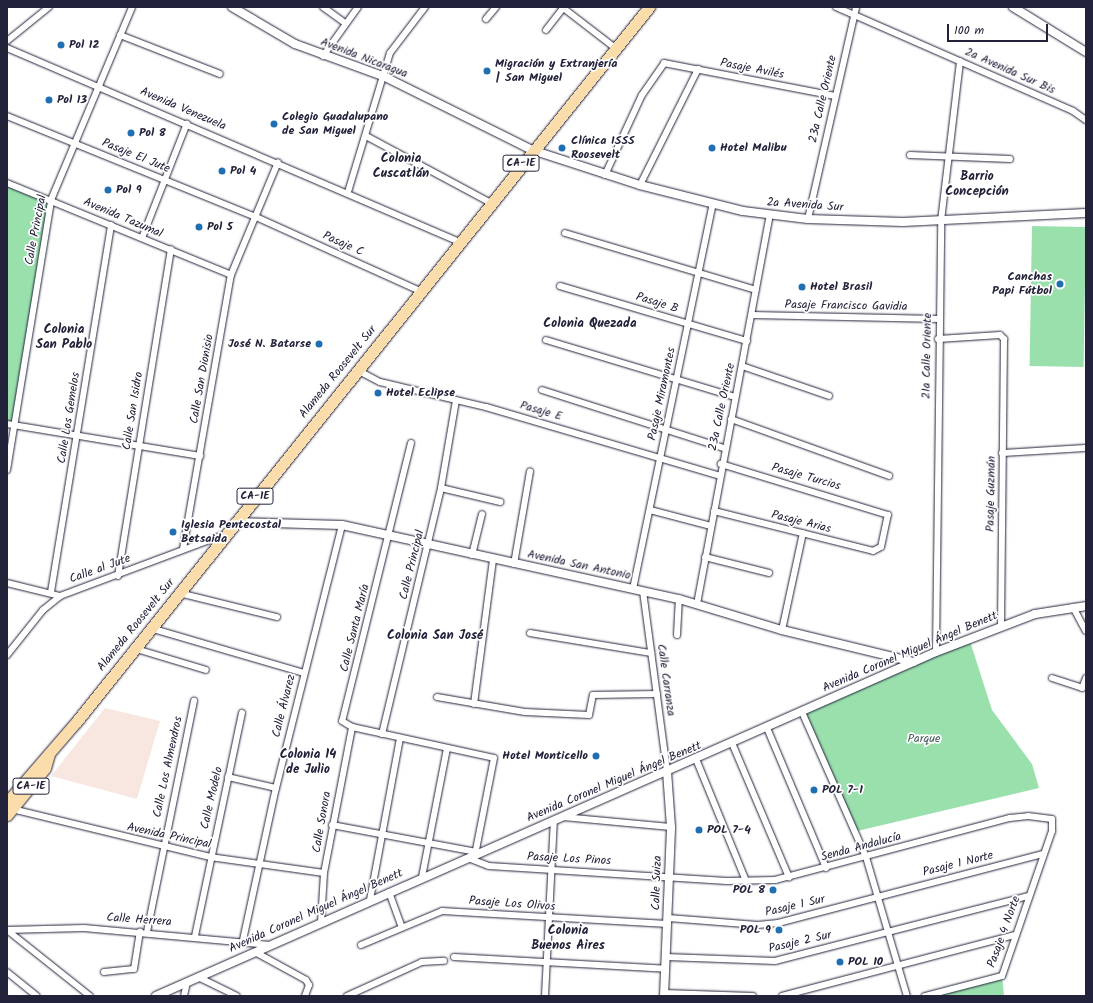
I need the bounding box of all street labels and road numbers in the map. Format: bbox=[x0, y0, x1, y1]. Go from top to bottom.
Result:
street label: Avenida Nicaragua bbox=[318, 35, 410, 81]
street label: 2a Avenida Sur Bis bbox=[963, 45, 1057, 97]
street label: 23a Calle Oriente bbox=[806, 54, 840, 144]
street label: Pasaje Avilés bbox=[719, 56, 785, 82]
street label: Avenida Venezuela bbox=[138, 84, 228, 134]
street label: Pasaje El Jute bbox=[100, 136, 172, 176]
road number: CA-1E bbox=[502, 154, 540, 172]
street label: Calle Principal bbox=[22, 194, 50, 266]
street label: Avenida Tazumal bbox=[81, 195, 165, 241]
street label: 2a Avenida Sur bbox=[766, 195, 844, 215]
street label: Pasaje C bbox=[320, 229, 366, 259]
street label: Pasaje B bbox=[634, 290, 680, 316]
street label: Pasaje Francisco Gavidia bbox=[785, 298, 907, 314]
street label: 21a Calle Oriente bbox=[919, 313, 935, 399]
street label: Alameda Roosevelt Sur bbox=[296, 323, 380, 421]
street label: Calle San Dionisio bbox=[187, 333, 217, 425]
street label: Pasaje Miramontes bbox=[645, 346, 679, 442]
street label: 23a Calle Oriente bbox=[706, 362, 738, 452]
street label: Calle Los Gemelos bbox=[55, 371, 83, 465]
street label: Calle San Isidro bbox=[120, 371, 146, 451]
street label: Pasaje E bbox=[518, 398, 564, 424]
street label: Pasaje Guzmán bbox=[983, 456, 999, 532]
street label: Pasaje Turcios bbox=[770, 460, 842, 494]
road number: CA-1E bbox=[236, 487, 274, 505]
street label: Pasaje Arias bbox=[770, 508, 832, 536]
street label: Calle Principal bbox=[396, 529, 428, 601]
street label: Avenida San Antonio bbox=[526, 547, 632, 583]
street label: Calle al Jute bbox=[68, 551, 132, 587]
street label: Alameda Roosevelt Sur bbox=[94, 576, 178, 674]
street label: Calle Santa María bbox=[337, 583, 373, 673]
street label: Avenida Coronel Miguel Ángel Benett bbox=[820, 609, 1000, 695]
street label: Calle Carranza bbox=[654, 643, 678, 717]
street label: Calle Álvarez bbox=[269, 673, 299, 739]
street label: Calle Los Almendros bbox=[150, 715, 186, 819]
street label: Avenida Coronel Miguel Ángel Benett bbox=[524, 739, 704, 825]
street label: Calle Modelo bbox=[198, 765, 226, 831]
road number: CA-1E bbox=[12, 777, 50, 795]
street label: Calle Sonora bbox=[310, 790, 334, 854]
street label: Avenida Principal bbox=[126, 820, 212, 852]
street label: Senda Andalucía bbox=[819, 829, 903, 865]
street label: Pasaje 1 Norte bbox=[921, 848, 995, 880]
street label: Pasaje Los Pinos bbox=[526, 850, 612, 868]
street label: Calle Suiza bbox=[649, 855, 665, 911]
street label: Avenida Coronel Miguel Ángel Benett bbox=[227, 866, 405, 956]
street label: Pasaje 1 Sur bbox=[764, 892, 826, 920]
street label: Pasaje Los Olivos bbox=[468, 894, 556, 914]
street label: Pasaje 4 Norte bbox=[984, 894, 1024, 970]
street label: Calle Herrera bbox=[106, 911, 172, 929]
street label: Pasaje 2 Sur bbox=[767, 928, 833, 956]

